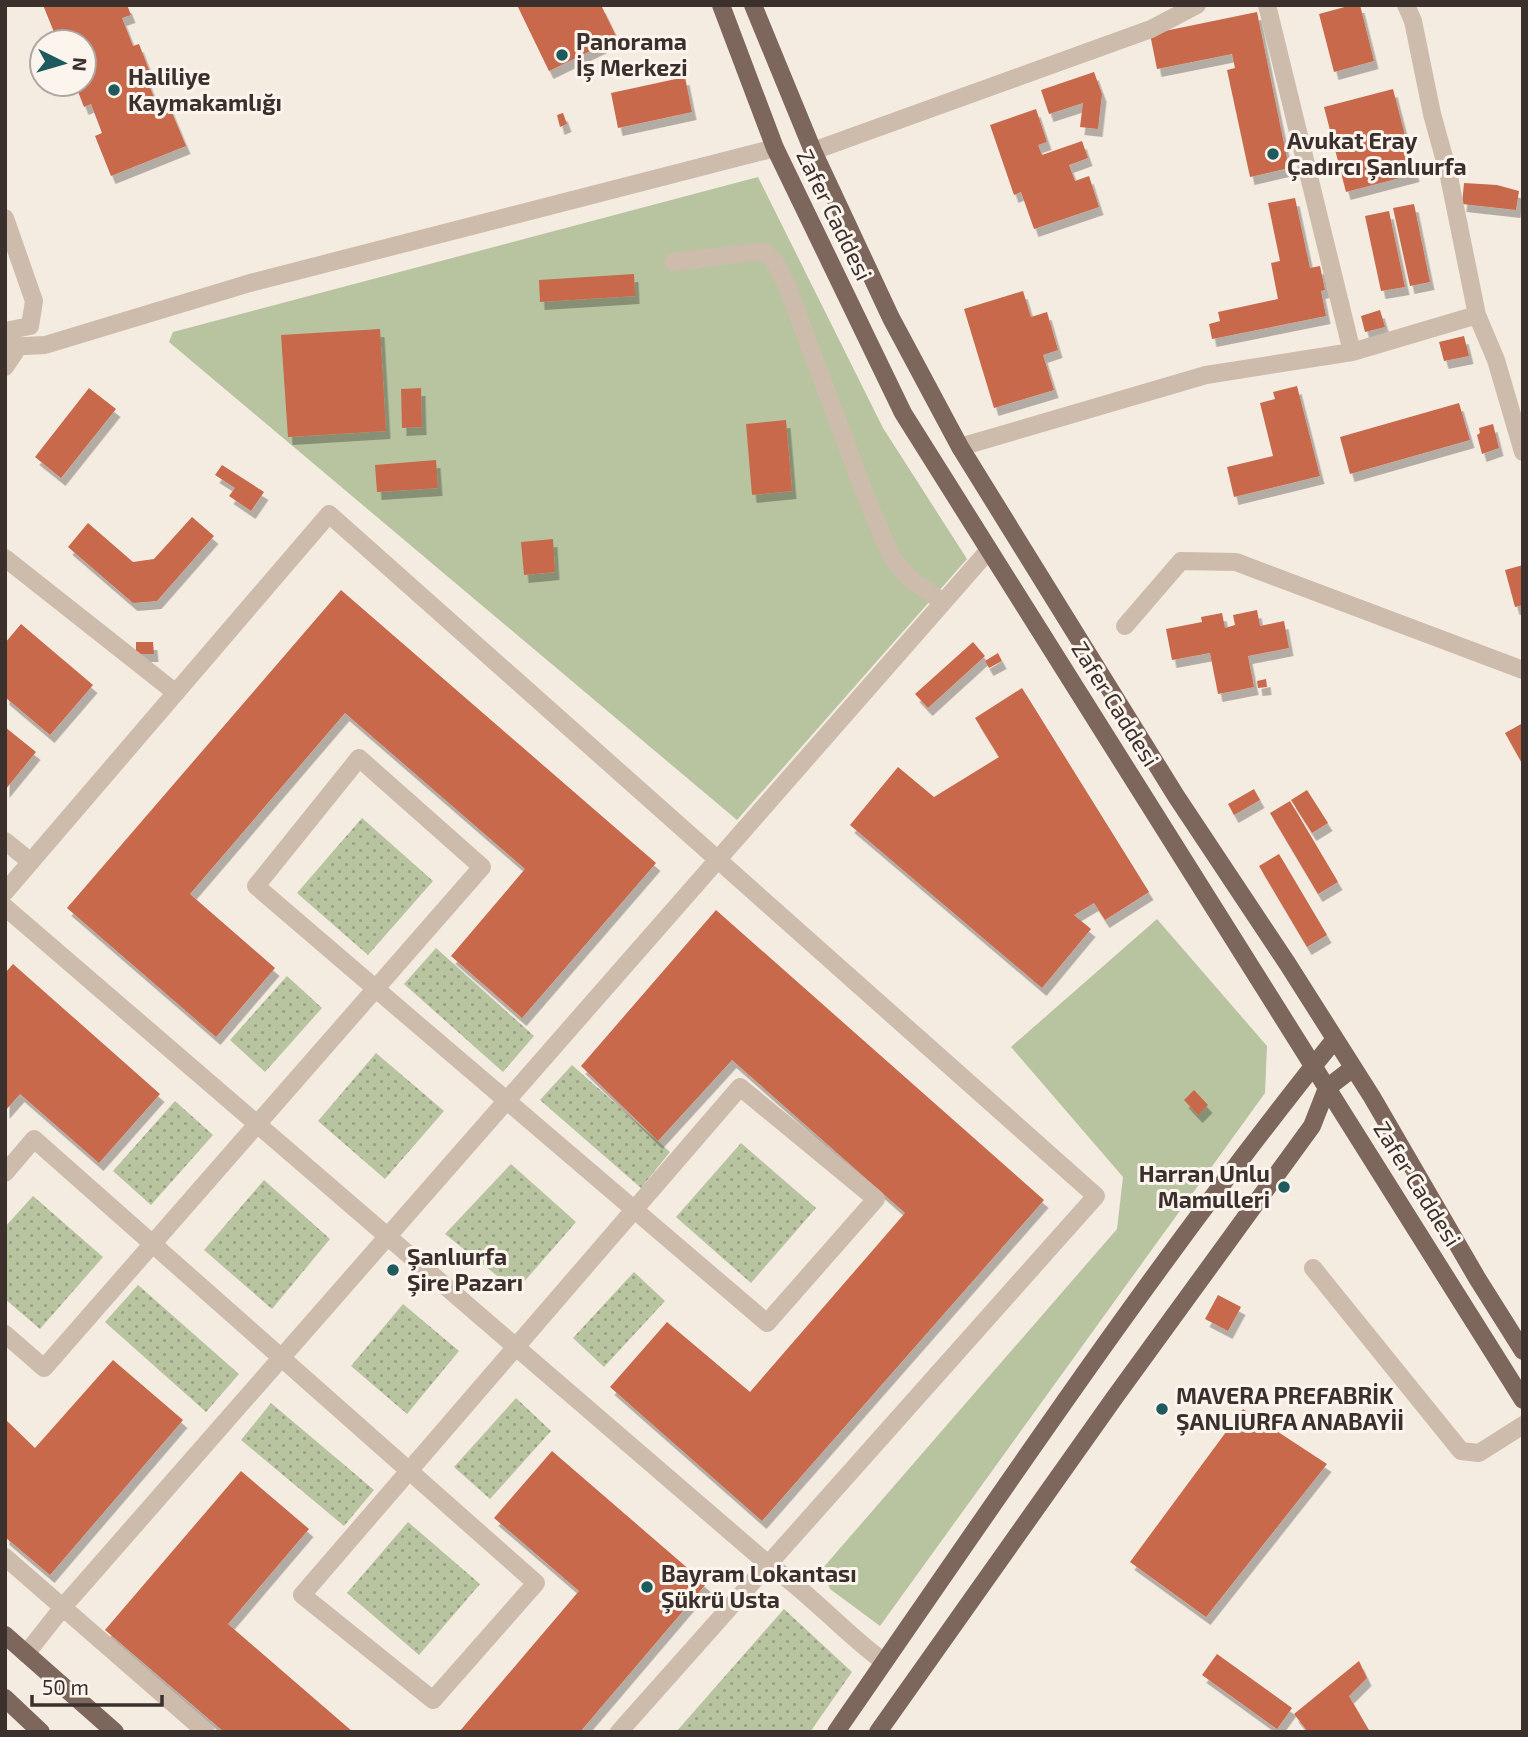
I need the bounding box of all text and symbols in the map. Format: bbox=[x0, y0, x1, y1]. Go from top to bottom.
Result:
place label: Panorama İş Merkezi bbox=[576, 27, 688, 83]
north arrow bbox=[28, 28, 98, 98]
marker: Panorama İş Merkezi bbox=[554, 47, 570, 63]
text: N bbox=[68, 57, 92, 72]
place label: Haliliye Kaymakamlığı bbox=[128, 62, 282, 116]
marker: Haliliye Kaymakamlığı bbox=[106, 82, 122, 98]
place label: Avukat Eray Çadırcı Şanlıurfa bbox=[1287, 126, 1467, 182]
street label: Zafer Caddesi bbox=[791, 144, 879, 285]
marker: Avukat Eray Çadırcı Şanlıurfa bbox=[1265, 146, 1281, 162]
street label: Zafer Caddesi bbox=[1066, 636, 1165, 771]
street label: Zafer Caddesi bbox=[1368, 1116, 1467, 1251]
place label: Harran Unlu Mamulleri bbox=[1139, 1159, 1270, 1213]
marker: Harran Unlu Mamulleri bbox=[1276, 1179, 1292, 1195]
place label: Şanlıurfa Şire Pazarı bbox=[407, 1242, 523, 1297]
marker: Şanlıurfa Şire Pazarı bbox=[385, 1262, 401, 1278]
place label: MAVERA PREFABRİK ŞANLIURFA ANABAYİİ bbox=[1176, 1381, 1404, 1436]
marker: MAVERA PREFABRİK ŞANLIURFA ANABAYİİ bbox=[1154, 1401, 1170, 1417]
place label: Bayram Lokantası Şükrü Usta bbox=[661, 1559, 857, 1614]
marker: Bayram Lokantası Şükrü Usta bbox=[639, 1579, 655, 1595]
scale bar bbox=[32, 1664, 161, 1708]
text: 50 m bbox=[42, 1674, 89, 1699]

